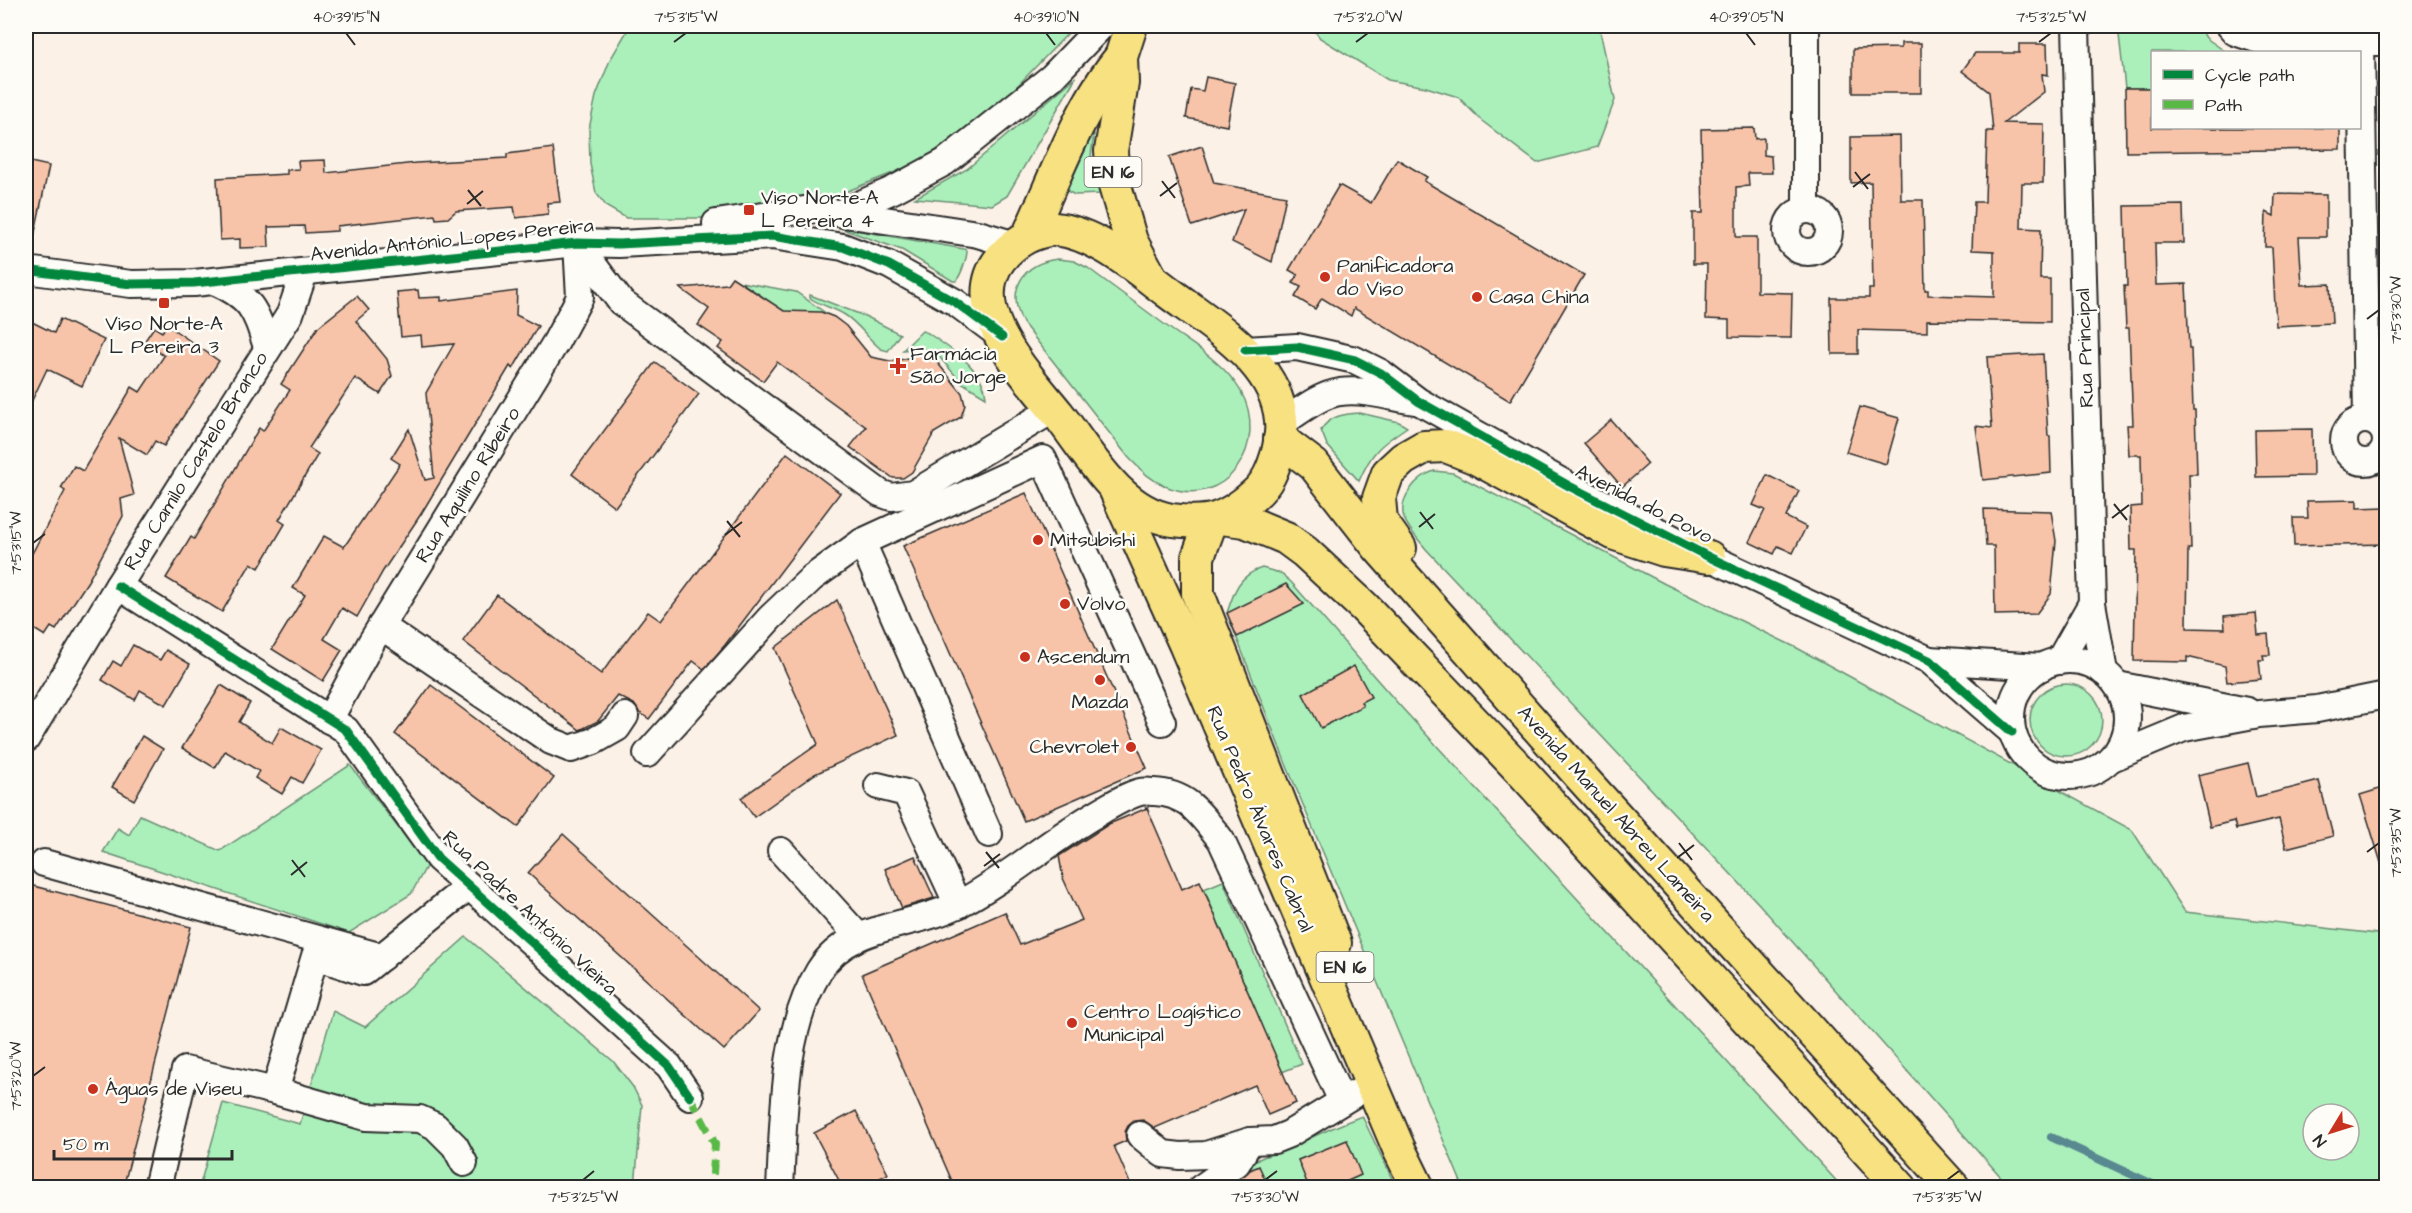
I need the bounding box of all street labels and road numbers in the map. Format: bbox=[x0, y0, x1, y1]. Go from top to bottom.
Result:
road number: EN 16 bbox=[1084, 157, 1142, 187]
street label: Avenida António Lopes Pereira bbox=[309, 211, 595, 269]
street label: Rua Principal bbox=[2069, 288, 2101, 408]
street label: Rua Camilo Castelo Branco bbox=[117, 346, 275, 576]
street label: Rua Aquilino Ribeiro bbox=[409, 402, 527, 568]
street label: Avenida do Povo bbox=[1571, 457, 1717, 551]
street label: Avenida Manuel Abreu Lameira bbox=[1511, 699, 1721, 929]
street label: Rua Pedro Álvares Cabral bbox=[1200, 702, 1320, 936]
street label: Rua Padre António Vieira bbox=[436, 824, 624, 1002]
road number: EN 16 bbox=[1316, 952, 1374, 982]

